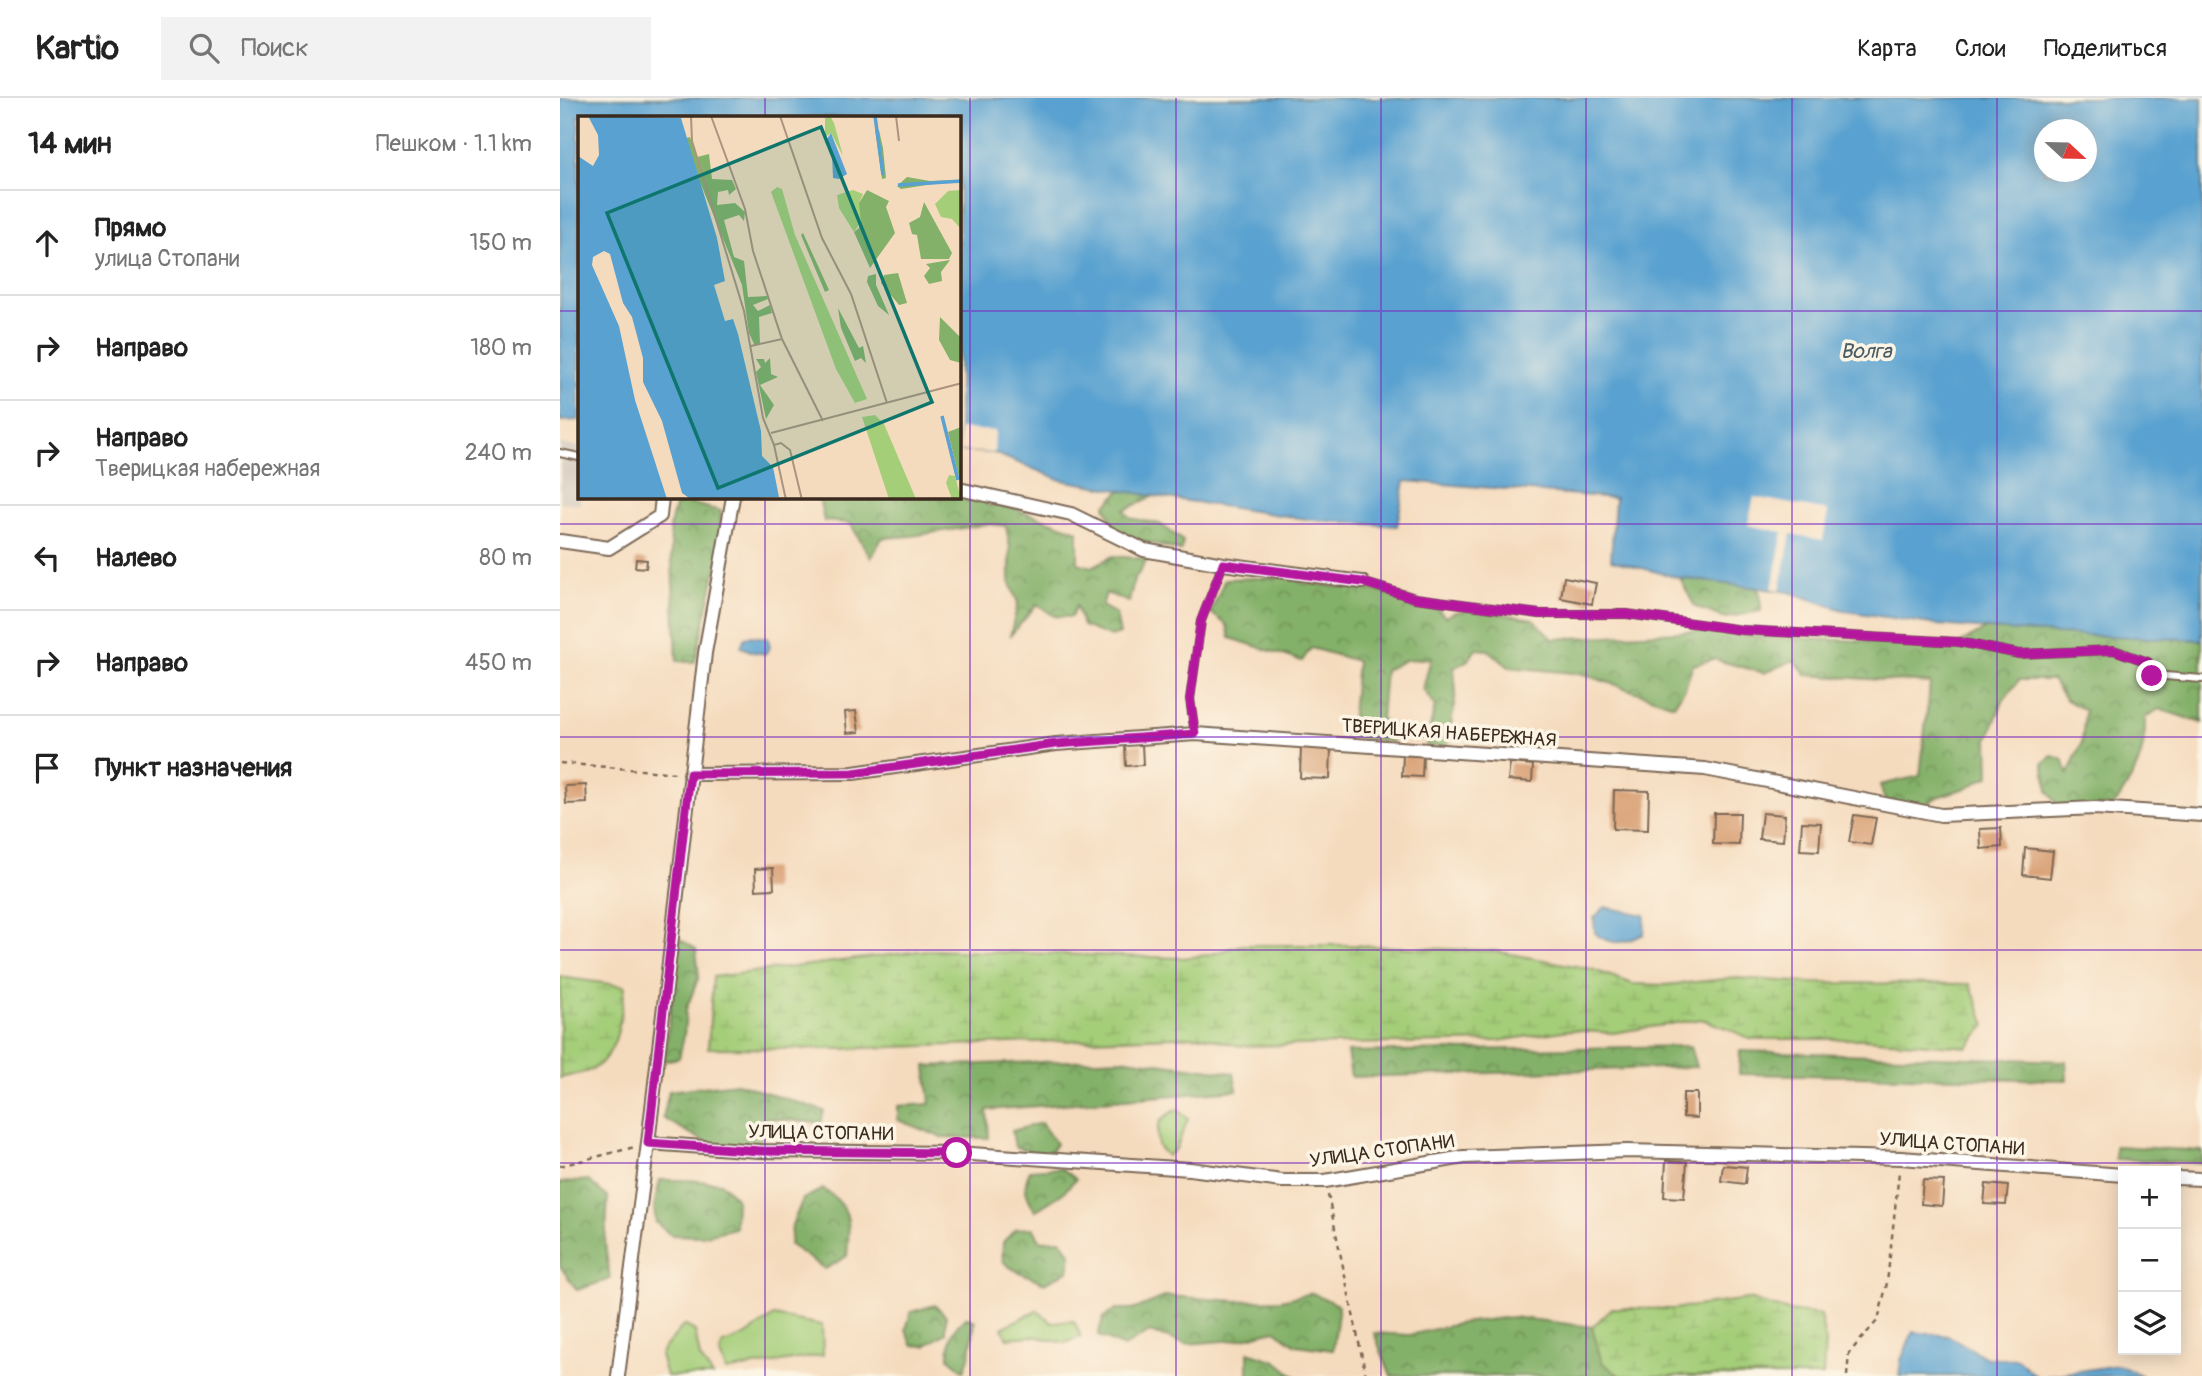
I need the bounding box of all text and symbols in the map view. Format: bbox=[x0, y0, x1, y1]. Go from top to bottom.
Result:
search box bbox=[161, 17, 651, 80]
text: Kartio bbox=[35, 28, 119, 69]
icon: search bbox=[185, 29, 223, 67]
text: Поиск bbox=[241, 32, 309, 64]
text: Карта bbox=[1857, 34, 1917, 63]
text: Слои bbox=[1955, 34, 2006, 63]
text: Поделиться bbox=[2044, 34, 2167, 63]
inset map bbox=[578, 116, 961, 499]
north arrow bbox=[2034, 119, 2097, 182]
text: 14 мин bbox=[28, 125, 112, 162]
text: Пешком · 1.1 km bbox=[376, 129, 532, 158]
text: Прямо bbox=[95, 212, 166, 244]
icon: ahead bbox=[28, 224, 66, 262]
text: 150 m bbox=[469, 228, 532, 257]
text: улица Стопани bbox=[95, 244, 239, 273]
icon: right bbox=[28, 329, 66, 367]
text: Направо bbox=[95, 332, 188, 364]
text: 180 m bbox=[470, 333, 532, 362]
water label: Волга bbox=[1840, 338, 1893, 365]
text: Направо bbox=[95, 422, 188, 454]
icon: right bbox=[28, 434, 66, 472]
text: 240 m bbox=[465, 438, 532, 467]
text: Тверицкая набережная bbox=[95, 454, 320, 483]
icon: left bbox=[28, 539, 66, 577]
text: Налево bbox=[95, 542, 177, 574]
text: 80 m bbox=[479, 543, 532, 572]
icon: right bbox=[28, 644, 66, 682]
text: Направо bbox=[95, 647, 188, 679]
text: 450 m bbox=[465, 648, 532, 677]
route end bbox=[2136, 660, 2167, 691]
street label: ТВЕРИЦКАЯ НАБЕРЕЖНАЯ bbox=[1341, 714, 1557, 752]
icon: arrive bbox=[28, 749, 66, 787]
text: Пункт назначения bbox=[95, 752, 292, 784]
street label: УЛИЦА СТОПАНИ bbox=[748, 1120, 894, 1146]
street label: УЛИЦА СТОПАНИ bbox=[1878, 1127, 2025, 1161]
street label: УЛИЦА СТОПАНИ bbox=[1308, 1129, 1456, 1173]
route start bbox=[941, 1137, 972, 1168]
map controls bbox=[2118, 1166, 2181, 1355]
button: + bbox=[2118, 1166, 2181, 1229]
button: − bbox=[2118, 1229, 2181, 1292]
button: layers bbox=[2118, 1292, 2181, 1355]

